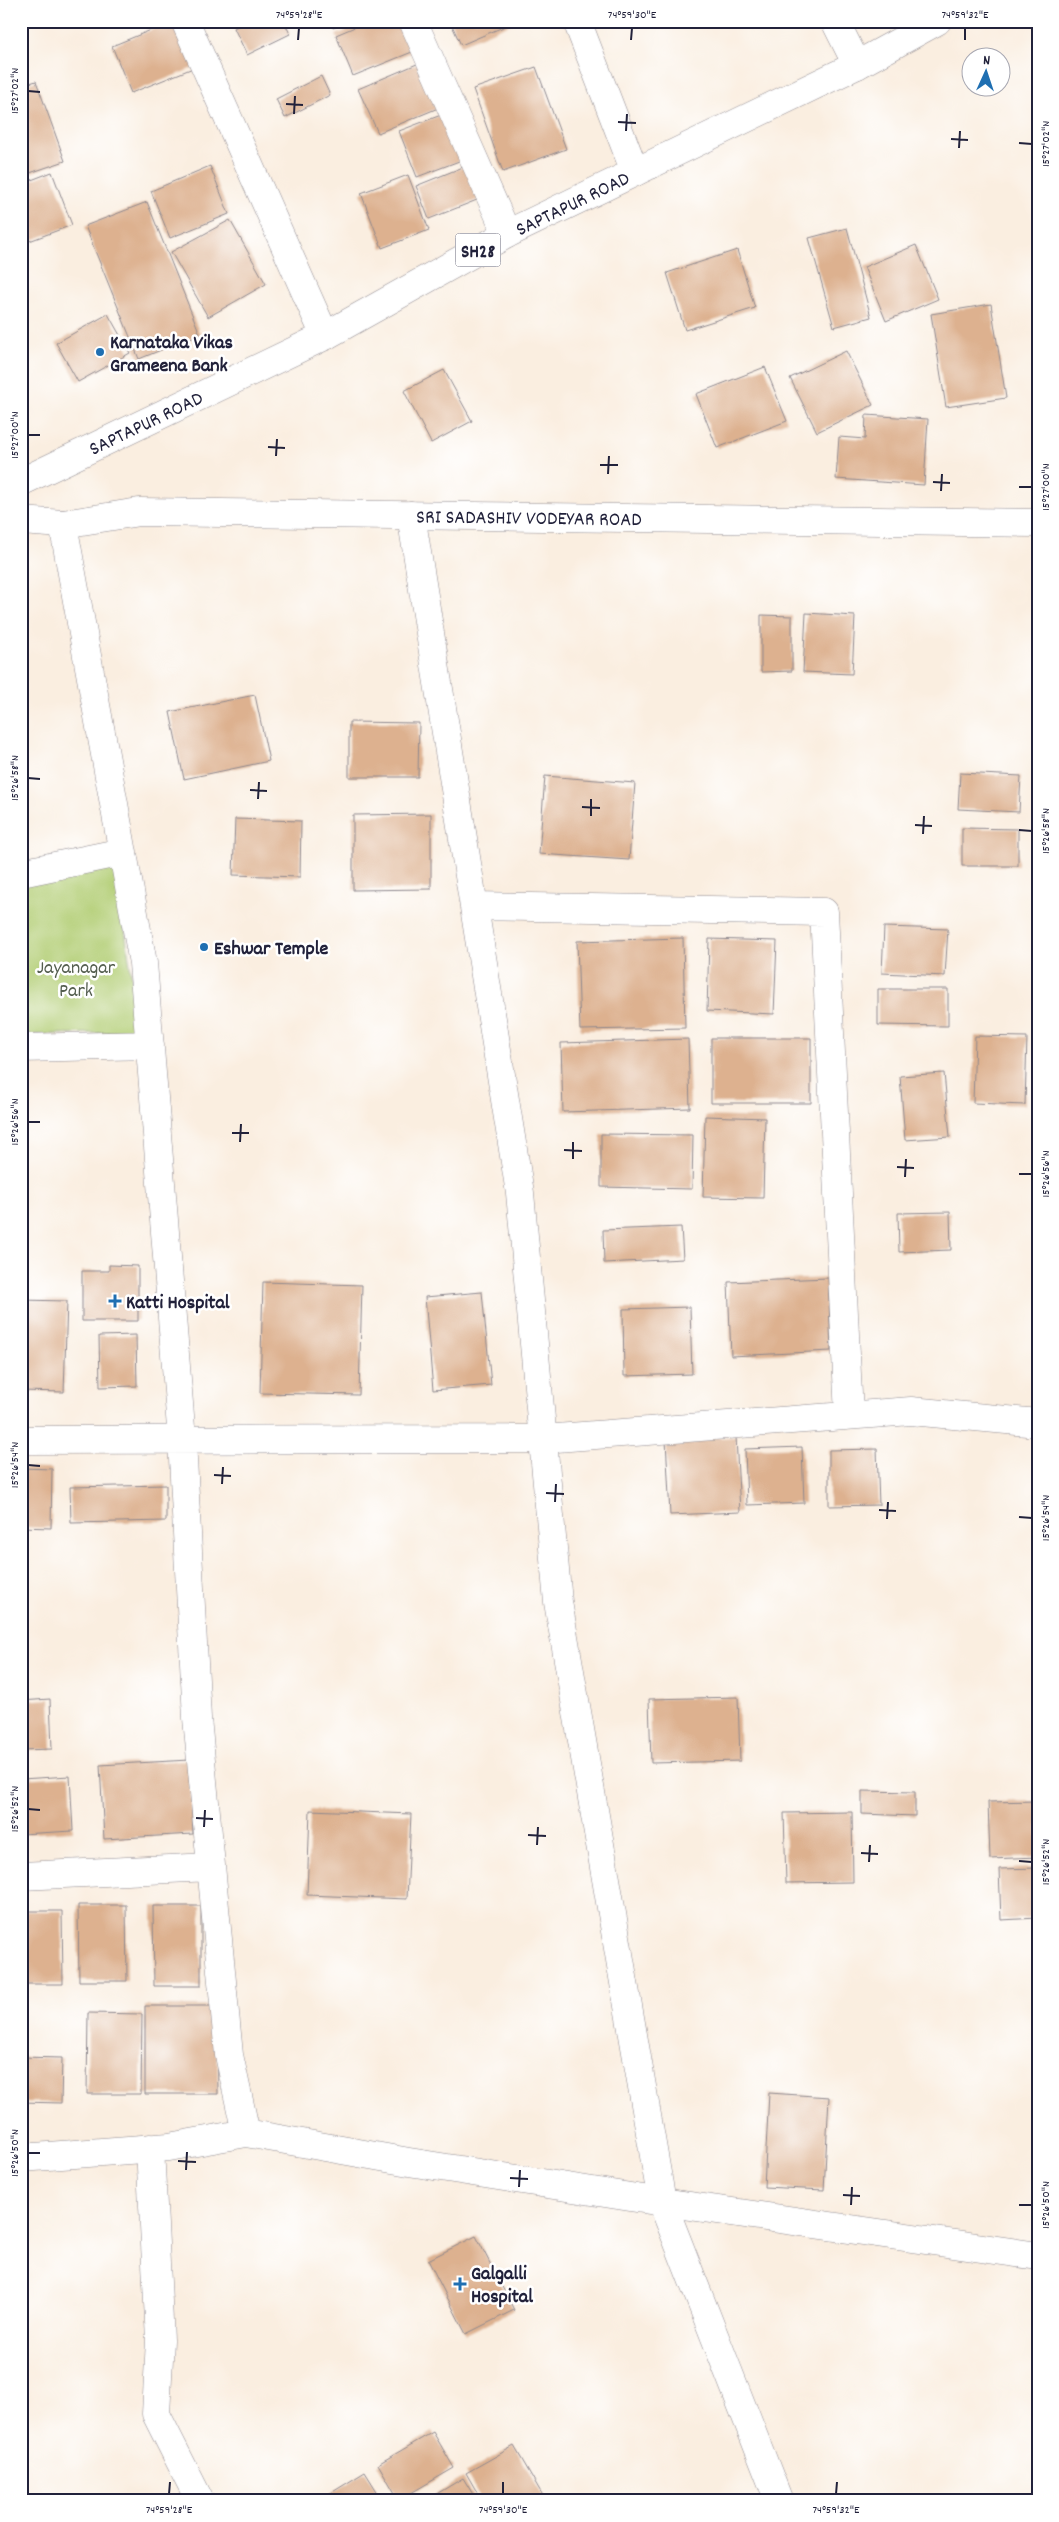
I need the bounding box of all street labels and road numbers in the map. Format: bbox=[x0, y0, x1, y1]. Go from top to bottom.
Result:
street label: SAPTAPUR ROAD bbox=[512, 166, 635, 245]
road number: SH28 bbox=[456, 234, 500, 266]
street label: SAPTAPUR ROAD bbox=[85, 386, 208, 464]
street label: SRI SADASHIV VODEYAR ROAD bbox=[416, 504, 642, 535]

